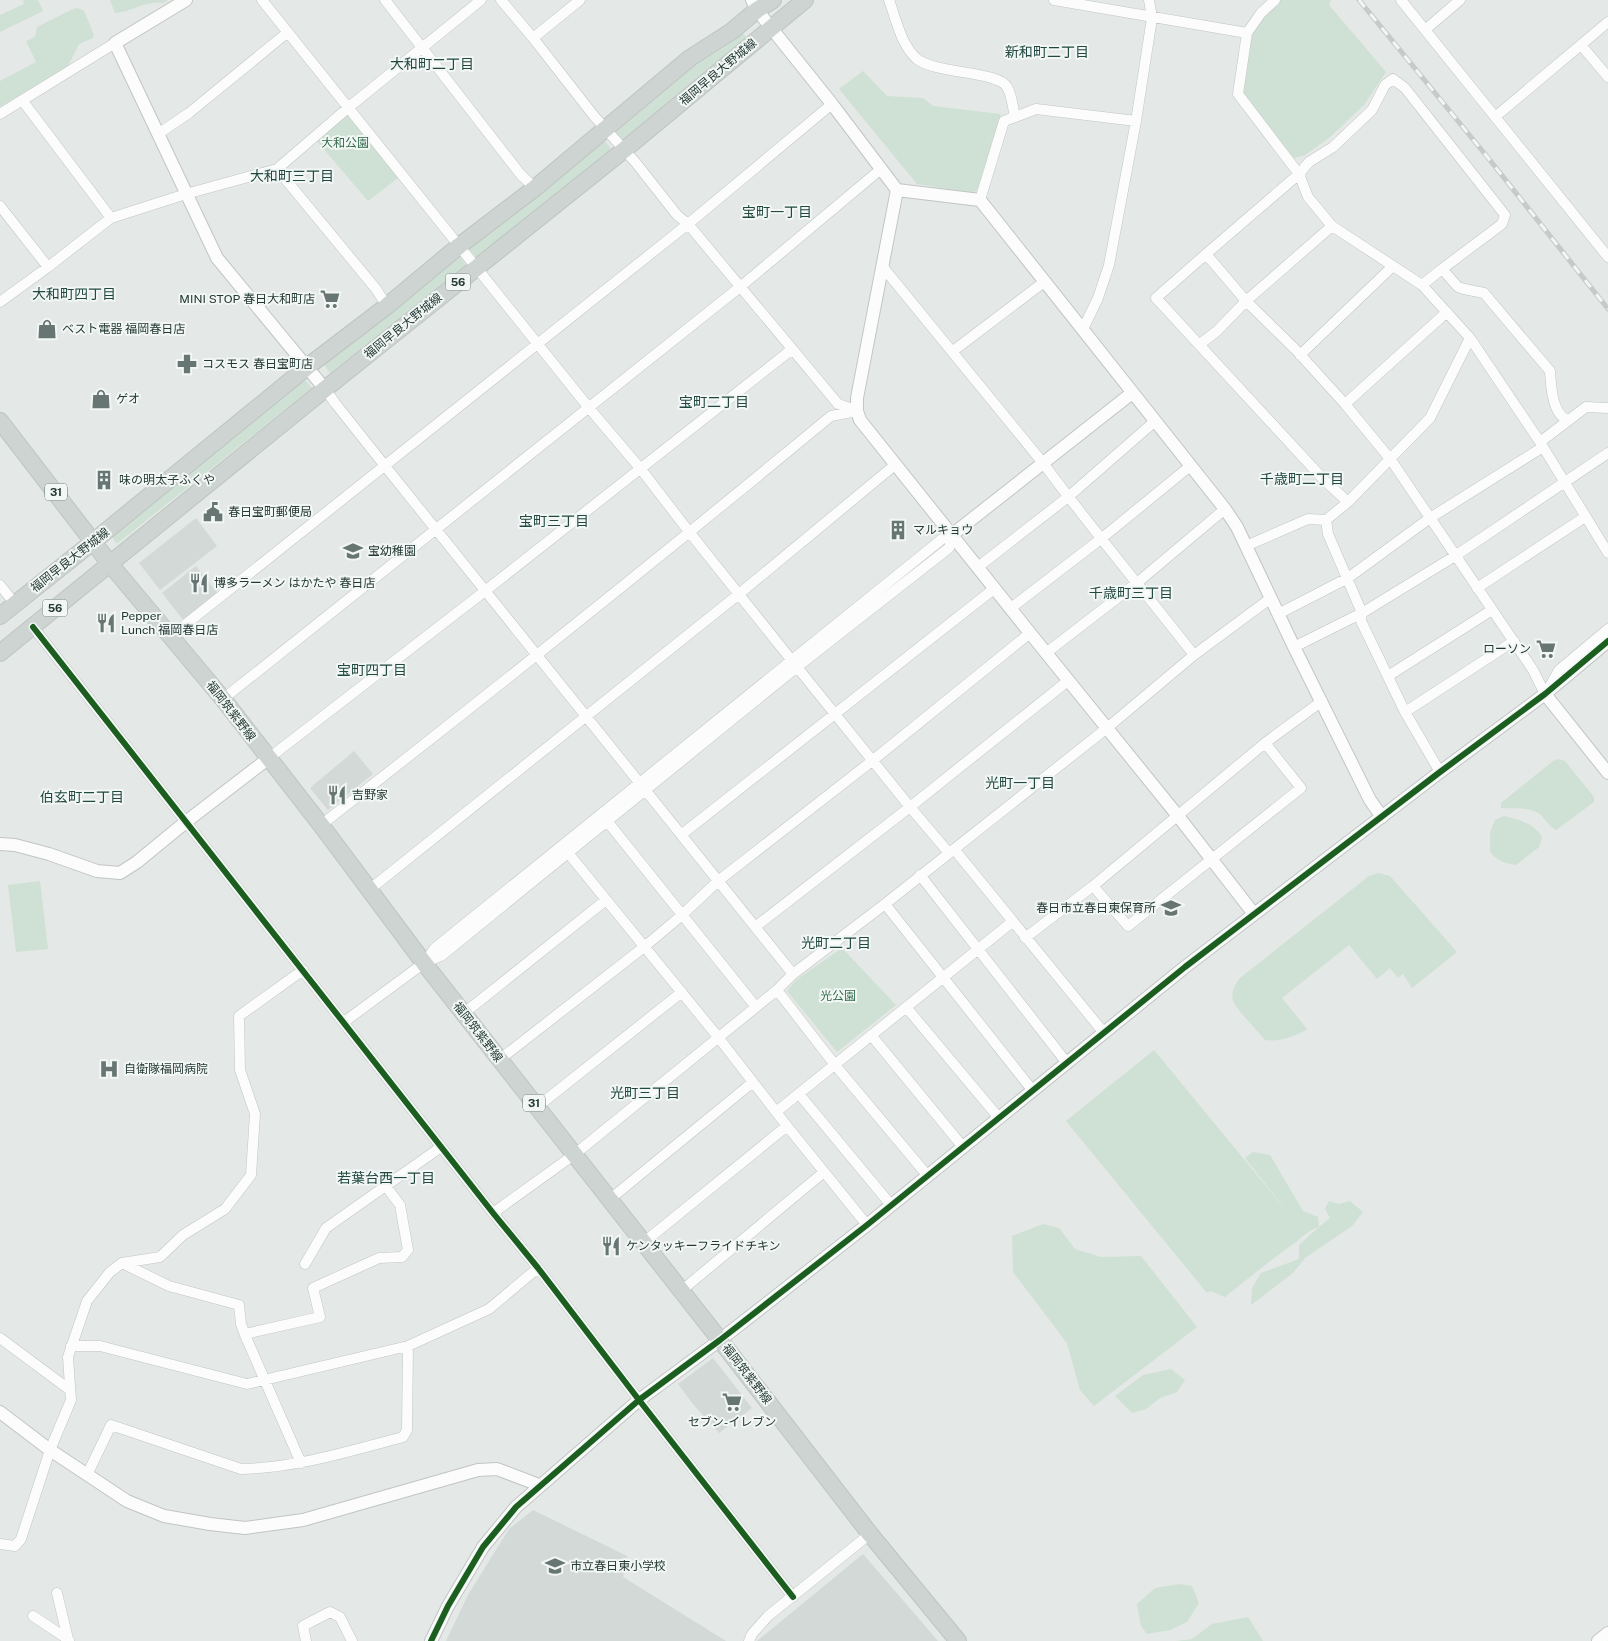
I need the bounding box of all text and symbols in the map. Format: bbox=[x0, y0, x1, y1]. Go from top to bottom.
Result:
street label: 福岡早良大野城線 bbox=[677, 36, 759, 108]
district label: 新和町二丁目 bbox=[1005, 44, 1089, 60]
district label: 大和町二丁目 bbox=[390, 56, 474, 72]
park label: 大和公園 bbox=[321, 136, 369, 150]
district label: 大和町三丁目 bbox=[250, 168, 334, 184]
district label: 宝町一丁目 bbox=[742, 204, 812, 220]
road number: 56 bbox=[446, 274, 470, 290]
district label: 大和町四丁目 bbox=[32, 286, 116, 302]
supermarket icon: MINI STOP 春日大和町店 bbox=[319, 288, 341, 310]
street label: 福岡早良大野城線 bbox=[361, 290, 445, 362]
place label: MINI STOP 春日大和町店 bbox=[179, 292, 315, 306]
shop icon: ベスト電器 福岡春日店 bbox=[36, 318, 58, 340]
place label: ベスト電器 福岡春日店 bbox=[62, 322, 185, 336]
pharmacy icon: コスモス 春日宝町店 bbox=[176, 353, 198, 375]
place label: コスモス 春日宝町店 bbox=[202, 357, 313, 371]
shop icon: ゲオ bbox=[90, 388, 112, 410]
place label: ゲオ bbox=[116, 392, 140, 406]
district label: 宝町二丁目 bbox=[679, 394, 749, 410]
building icon: 味の明太子ふくや bbox=[93, 469, 115, 491]
district label: 千歳町二丁目 bbox=[1260, 471, 1344, 487]
place label: 味の明太子ふくや bbox=[119, 473, 215, 487]
road number: 31 bbox=[45, 484, 67, 501]
public building icon: 春日宝町郵便局 bbox=[202, 501, 224, 523]
place label: 春日宝町郵便局 bbox=[228, 505, 312, 519]
district label: 宝町三丁目 bbox=[519, 513, 589, 529]
building icon: マルキョウ bbox=[887, 519, 909, 541]
place label: マルキョウ bbox=[913, 523, 973, 537]
street label: 福岡早良大野城線 bbox=[28, 525, 112, 595]
school or university icon: 宝幼稚園 bbox=[342, 540, 364, 562]
place label: 宝幼稚園 bbox=[368, 544, 416, 558]
restaurant icon: 博多ラーメン はかたや 春日店 bbox=[188, 572, 210, 594]
place label: 博多ラーメン はかたや 春日店 bbox=[214, 576, 375, 590]
district label: 千歳町三丁目 bbox=[1089, 585, 1173, 601]
road number: 56 bbox=[42, 600, 68, 616]
place label: Pepper Lunch 福岡春日店 bbox=[121, 609, 218, 637]
restaurant icon: Pepper Lunch 福岡春日店 bbox=[95, 612, 117, 634]
supermarket icon: ローソン bbox=[1535, 638, 1557, 660]
place label: ローソン bbox=[1483, 642, 1531, 656]
district label: 宝町四丁目 bbox=[337, 662, 407, 678]
street label: 福岡筑紫野線 bbox=[203, 678, 259, 744]
district label: 光町一丁目 bbox=[985, 775, 1055, 791]
restaurant icon: 吉野家 bbox=[326, 784, 348, 806]
place label: 吉野家 bbox=[352, 788, 388, 802]
district label: 伯玄町二丁目 bbox=[40, 789, 124, 805]
school or university icon: 春日市立春日東保育所 bbox=[1160, 897, 1182, 919]
place label: 春日市立春日東保育所 bbox=[1036, 901, 1156, 915]
district label: 光町二丁目 bbox=[801, 935, 871, 951]
park label: 光公園 bbox=[820, 989, 856, 1003]
street label: 福岡筑紫野線 bbox=[450, 999, 506, 1065]
hospital icon: 自衛隊福岡病院 bbox=[98, 1058, 120, 1080]
place label: 自衛隊福岡病院 bbox=[124, 1062, 208, 1076]
district label: 光町三丁目 bbox=[610, 1085, 680, 1101]
road number: 31 bbox=[523, 1094, 545, 1112]
district label: 若葉台西一丁目 bbox=[337, 1170, 435, 1186]
restaurant icon: ケンタッキーフライドチキン bbox=[600, 1235, 622, 1257]
place label: ケンタッキーフライドチキン bbox=[626, 1239, 781, 1253]
street label: 福岡筑紫野線 bbox=[719, 1341, 775, 1407]
supermarket icon: セブン-イレブン bbox=[721, 1391, 743, 1413]
place label: セブン-イレブン bbox=[688, 1415, 776, 1429]
school or university icon: 市立春日東小学校 bbox=[544, 1555, 566, 1577]
place label: 市立春日東小学校 bbox=[570, 1559, 666, 1573]

